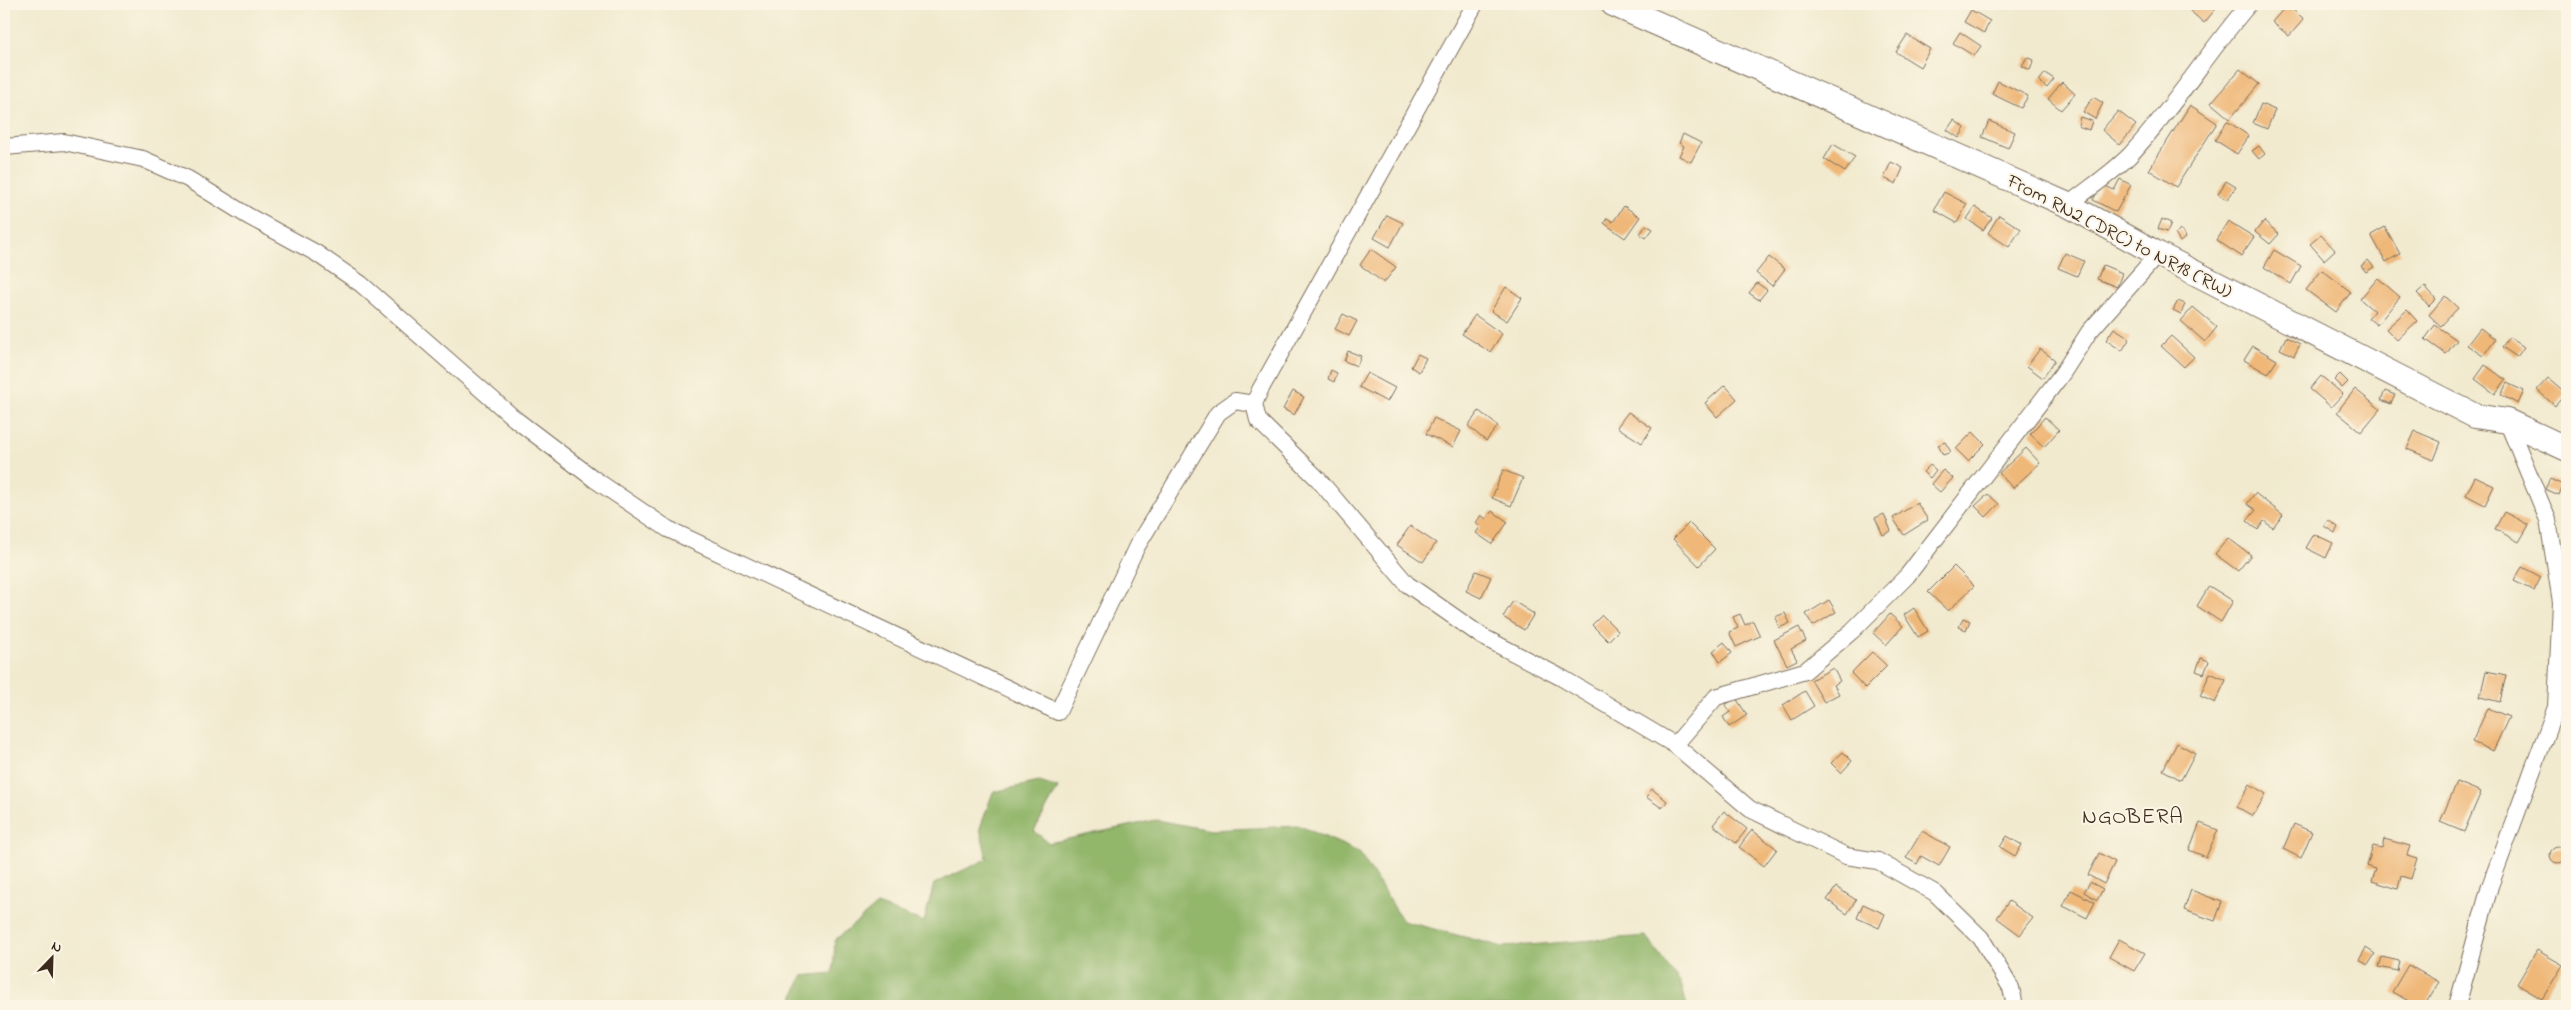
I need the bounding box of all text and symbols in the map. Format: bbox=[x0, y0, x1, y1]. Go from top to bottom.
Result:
street label: From RN2 (DRC) to NR18 (RW) bbox=[2000, 167, 2237, 307]
district label: NGOBERA bbox=[2082, 802, 2184, 834]
north arrow bbox=[28, 932, 78, 982]
text: N bbox=[48, 936, 65, 959]

